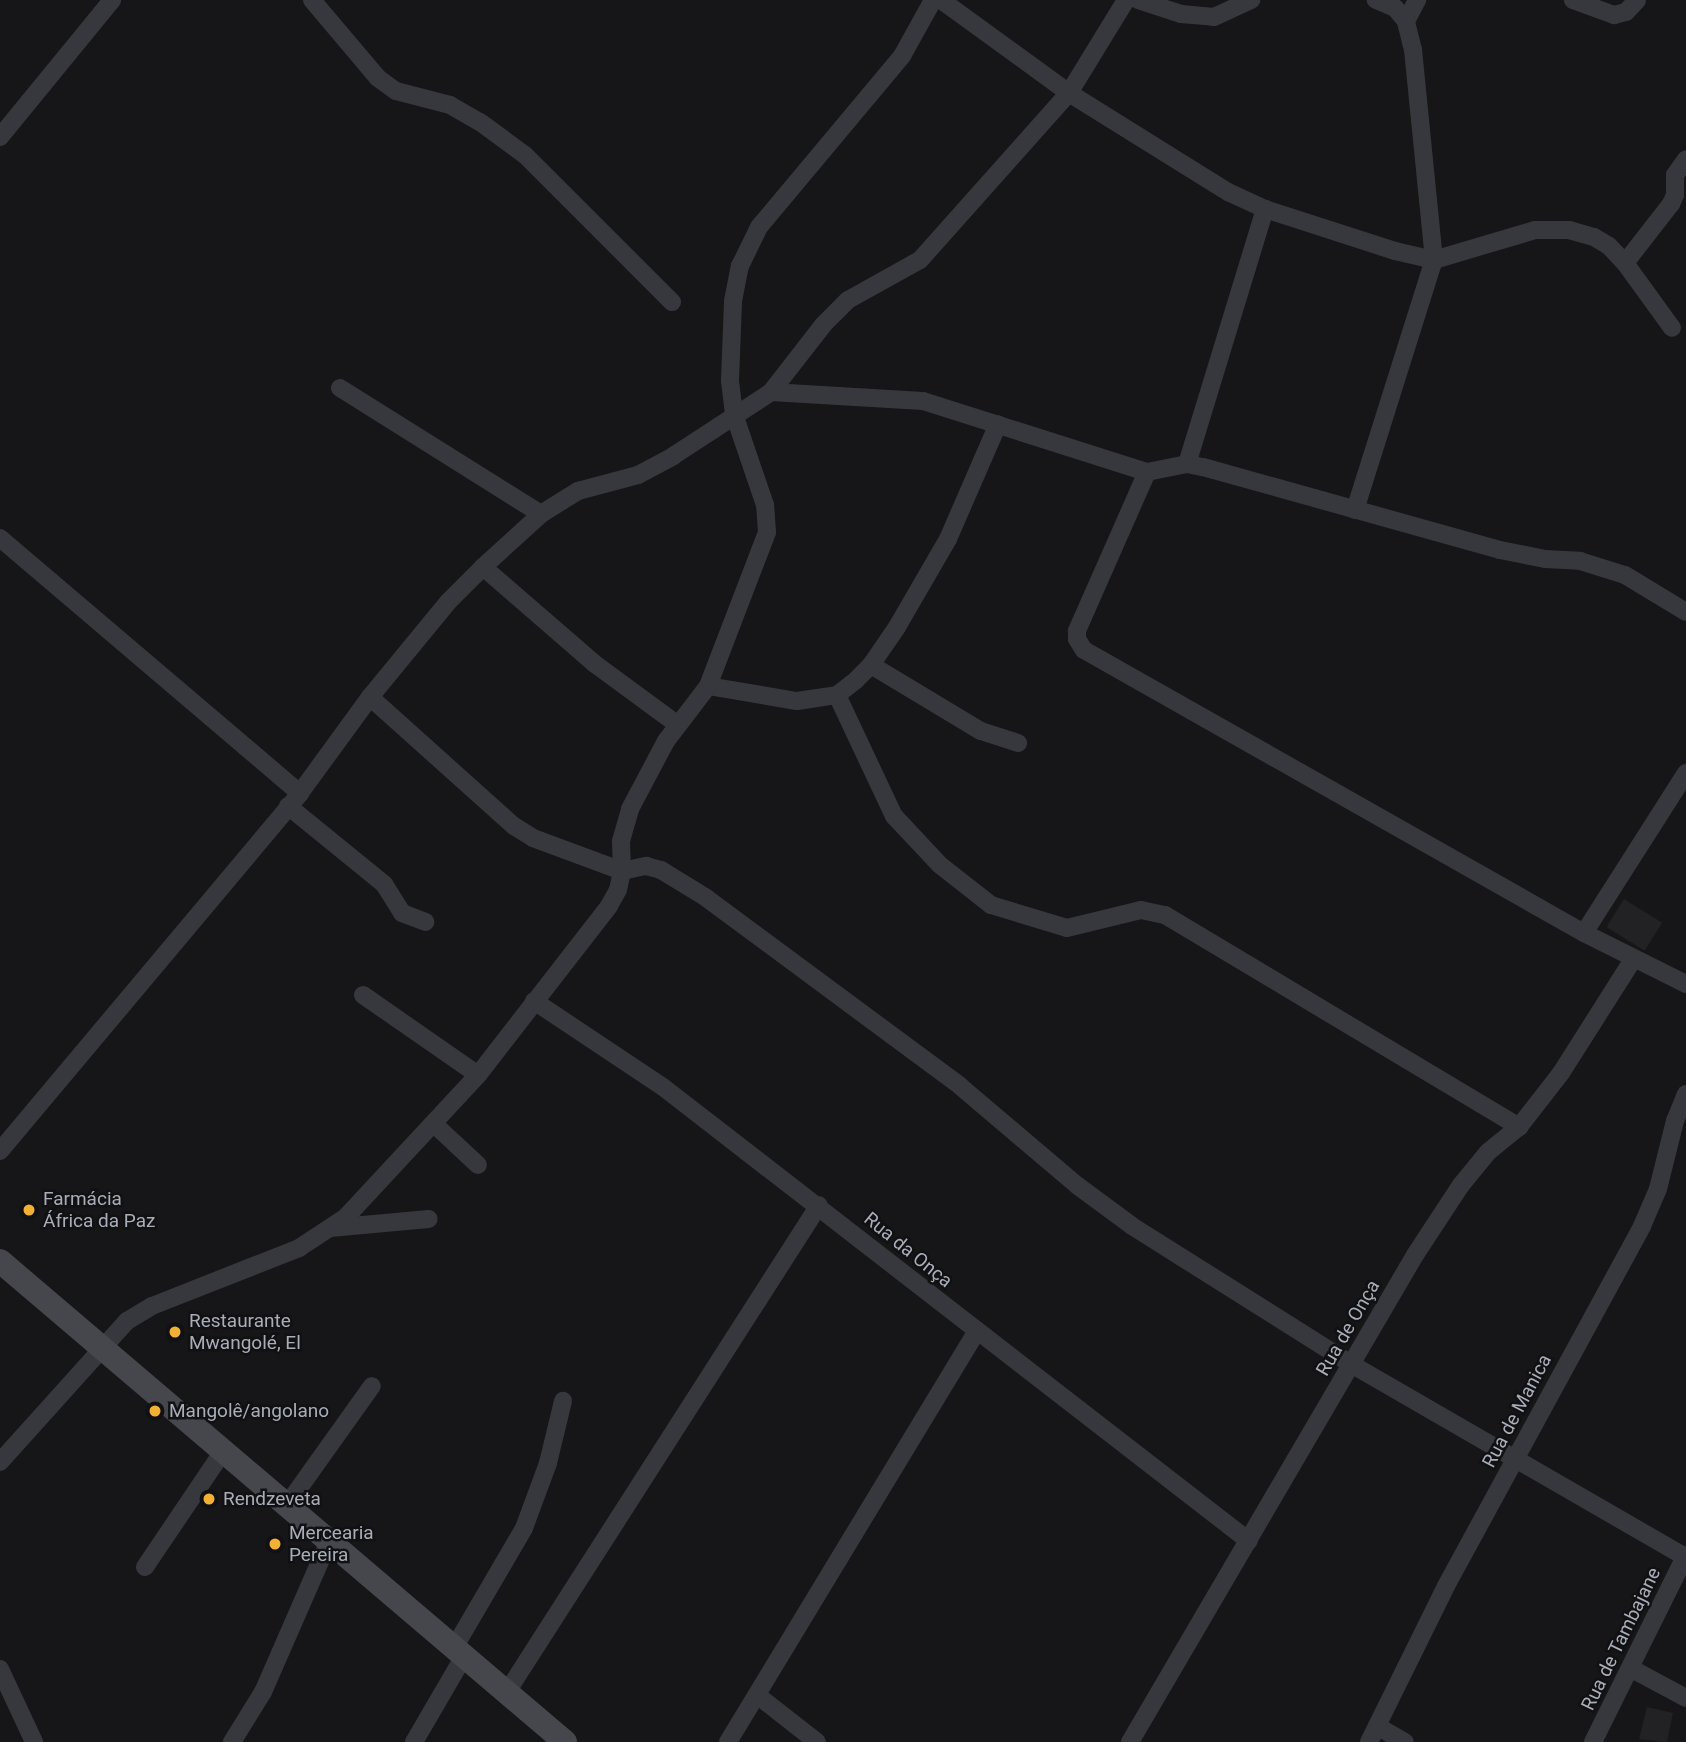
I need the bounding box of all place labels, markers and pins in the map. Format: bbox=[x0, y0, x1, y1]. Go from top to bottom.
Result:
place label: Farmácia África da Paz bbox=[43, 1188, 155, 1232]
marker: Farmácia África da Paz bbox=[21, 1202, 37, 1218]
place label: Restaurante Mwangolé, El bbox=[189, 1310, 301, 1354]
marker: Restaurante Mwangolé, El bbox=[167, 1324, 183, 1340]
place label: Mangolê/angolano bbox=[169, 1400, 329, 1422]
marker: Mangolê/angolano bbox=[147, 1403, 163, 1419]
place label: Rendzeveta bbox=[223, 1488, 321, 1510]
marker: Rendzeveta bbox=[201, 1491, 217, 1507]
place label: Mercearia Pereira bbox=[289, 1522, 374, 1566]
marker: Mercearia Pereira bbox=[267, 1536, 283, 1552]

